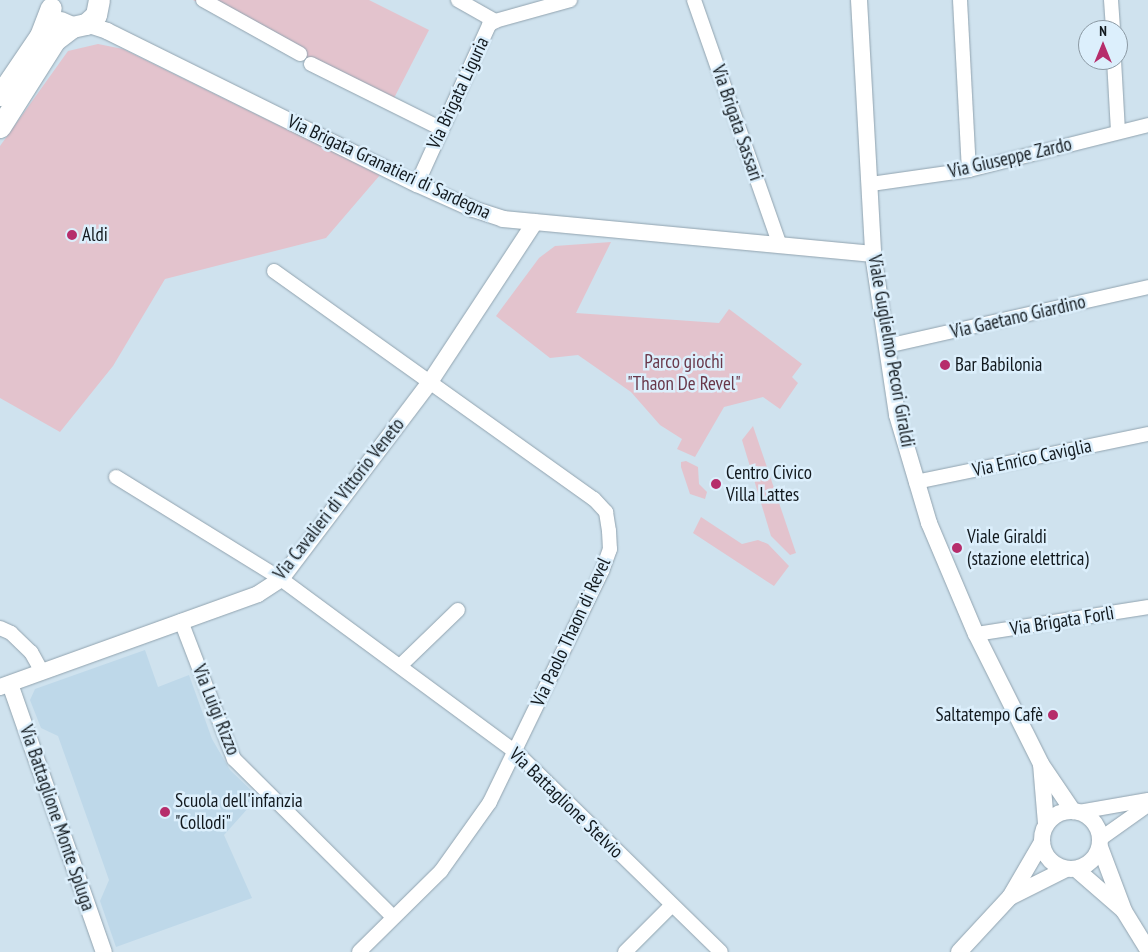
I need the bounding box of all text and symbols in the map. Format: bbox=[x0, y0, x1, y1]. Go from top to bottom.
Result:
north arrow bbox=[1078, 20, 1128, 70]
text: N bbox=[1099, 22, 1107, 40]
street label: Via Brigata Liguria bbox=[422, 33, 494, 153]
street label: Via Brigata Sassari bbox=[707, 62, 767, 184]
street label: Via Brigata Granatieri di Sardegna bbox=[284, 110, 494, 224]
street label: Via Giuseppe Zardo bbox=[946, 133, 1074, 183]
place label: Aldi bbox=[82, 224, 108, 246]
marker: Aldi bbox=[66, 229, 78, 241]
street label: Viale Guglielmo Pecori Giraldi bbox=[863, 253, 919, 449]
street label: Via Gaetano Giardino bbox=[948, 290, 1088, 344]
park label: Parco giochi "Thaon De Revel" bbox=[627, 351, 741, 395]
place label: Bar Babilonia bbox=[955, 354, 1042, 376]
marker: Bar Babilonia bbox=[939, 359, 951, 371]
street label: Via Cavalieri di Vittorio Veneto bbox=[268, 413, 410, 585]
street label: Via Enrico Caviglia bbox=[970, 434, 1094, 482]
place label: Centro Civico Villa Lattes bbox=[726, 462, 812, 506]
marker: Centro Civico Villa Lattes bbox=[710, 478, 722, 490]
place label: Viale Giraldi (stazione elettrica) bbox=[967, 526, 1089, 570]
marker: Viale Giraldi (stazione elettrica) bbox=[951, 542, 963, 554]
street label: Via Paolo Thaon di Revel bbox=[526, 554, 616, 710]
street label: Via Brigata Forlì bbox=[1008, 602, 1116, 640]
street label: Via Luigi Rizzo bbox=[187, 661, 245, 759]
place label: Saltatempo Cafè bbox=[936, 704, 1043, 726]
marker: Saltatempo Cafè bbox=[1047, 709, 1059, 721]
street label: Via Battaglione Monte Spluga bbox=[15, 722, 99, 914]
street label: Via Battaglione Stelvio bbox=[504, 743, 628, 863]
place label: Scuola dell'infanzia "Collodi" bbox=[175, 790, 303, 834]
marker: Scuola dell'infanzia "Collodi" bbox=[159, 806, 171, 818]

